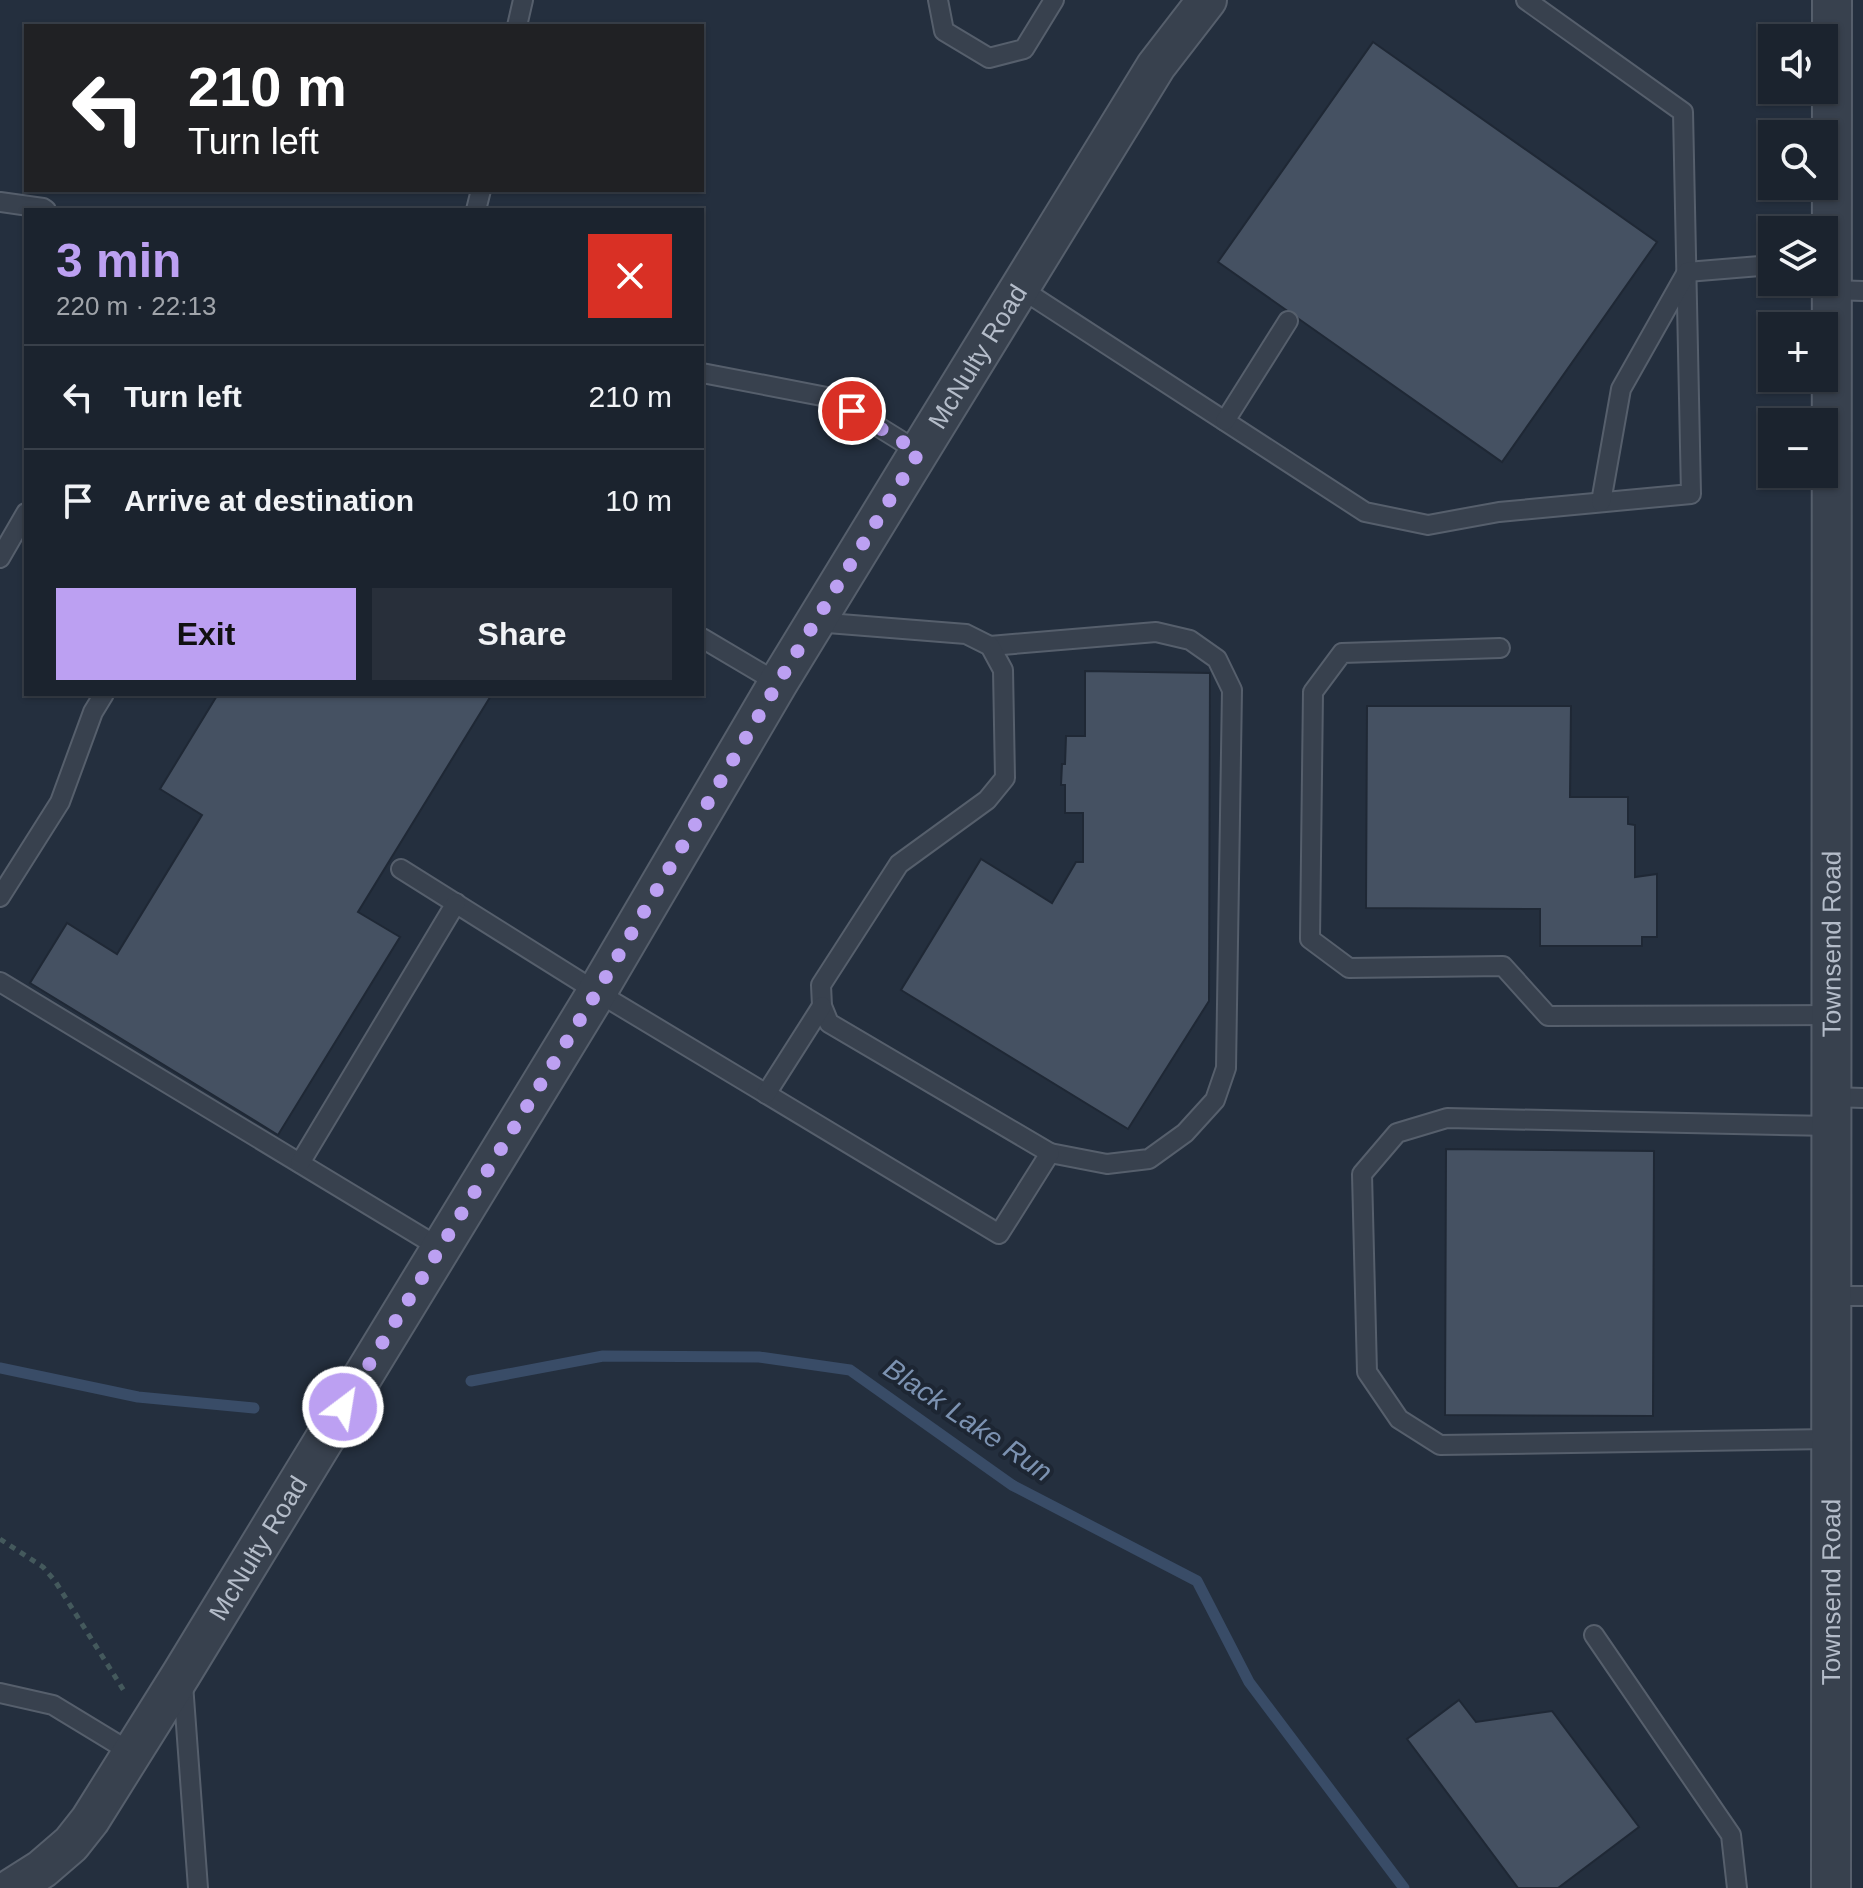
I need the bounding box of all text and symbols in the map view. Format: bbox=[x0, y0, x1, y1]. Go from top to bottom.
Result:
map controls bbox=[1758, 24, 1838, 488]
button: sound bbox=[1758, 24, 1838, 104]
text: 210 m bbox=[188, 55, 347, 118]
icon: left bbox=[56, 56, 160, 160]
button: search bbox=[1758, 120, 1838, 200]
text: Turn left bbox=[188, 121, 319, 162]
button: layers bbox=[1758, 216, 1838, 296]
text: 3 min bbox=[56, 234, 181, 287]
button: close bbox=[588, 234, 672, 318]
street label: McNulty Road bbox=[922, 279, 1033, 434]
text: 220 m · 22:13 bbox=[56, 291, 216, 321]
button: + bbox=[1758, 312, 1838, 392]
icon: left bbox=[56, 375, 100, 419]
pin bbox=[818, 377, 886, 445]
text: Turn left bbox=[124, 380, 242, 413]
text: 210 m bbox=[589, 380, 672, 413]
icon: arrive bbox=[830, 389, 874, 433]
button: − bbox=[1758, 408, 1838, 488]
icon: arrive bbox=[56, 479, 100, 523]
text: Arrive at destination bbox=[124, 484, 414, 517]
text: 10 m bbox=[605, 484, 672, 517]
button: Exit bbox=[56, 588, 356, 680]
button: Share bbox=[372, 588, 672, 680]
street label: Townsend Road bbox=[1816, 851, 1847, 1037]
water label: Black Lake Run bbox=[878, 1352, 1058, 1488]
position arrow bbox=[301, 1365, 385, 1449]
street label: McNulty Road bbox=[203, 1471, 313, 1626]
street label: Townsend Road bbox=[1816, 1499, 1846, 1685]

